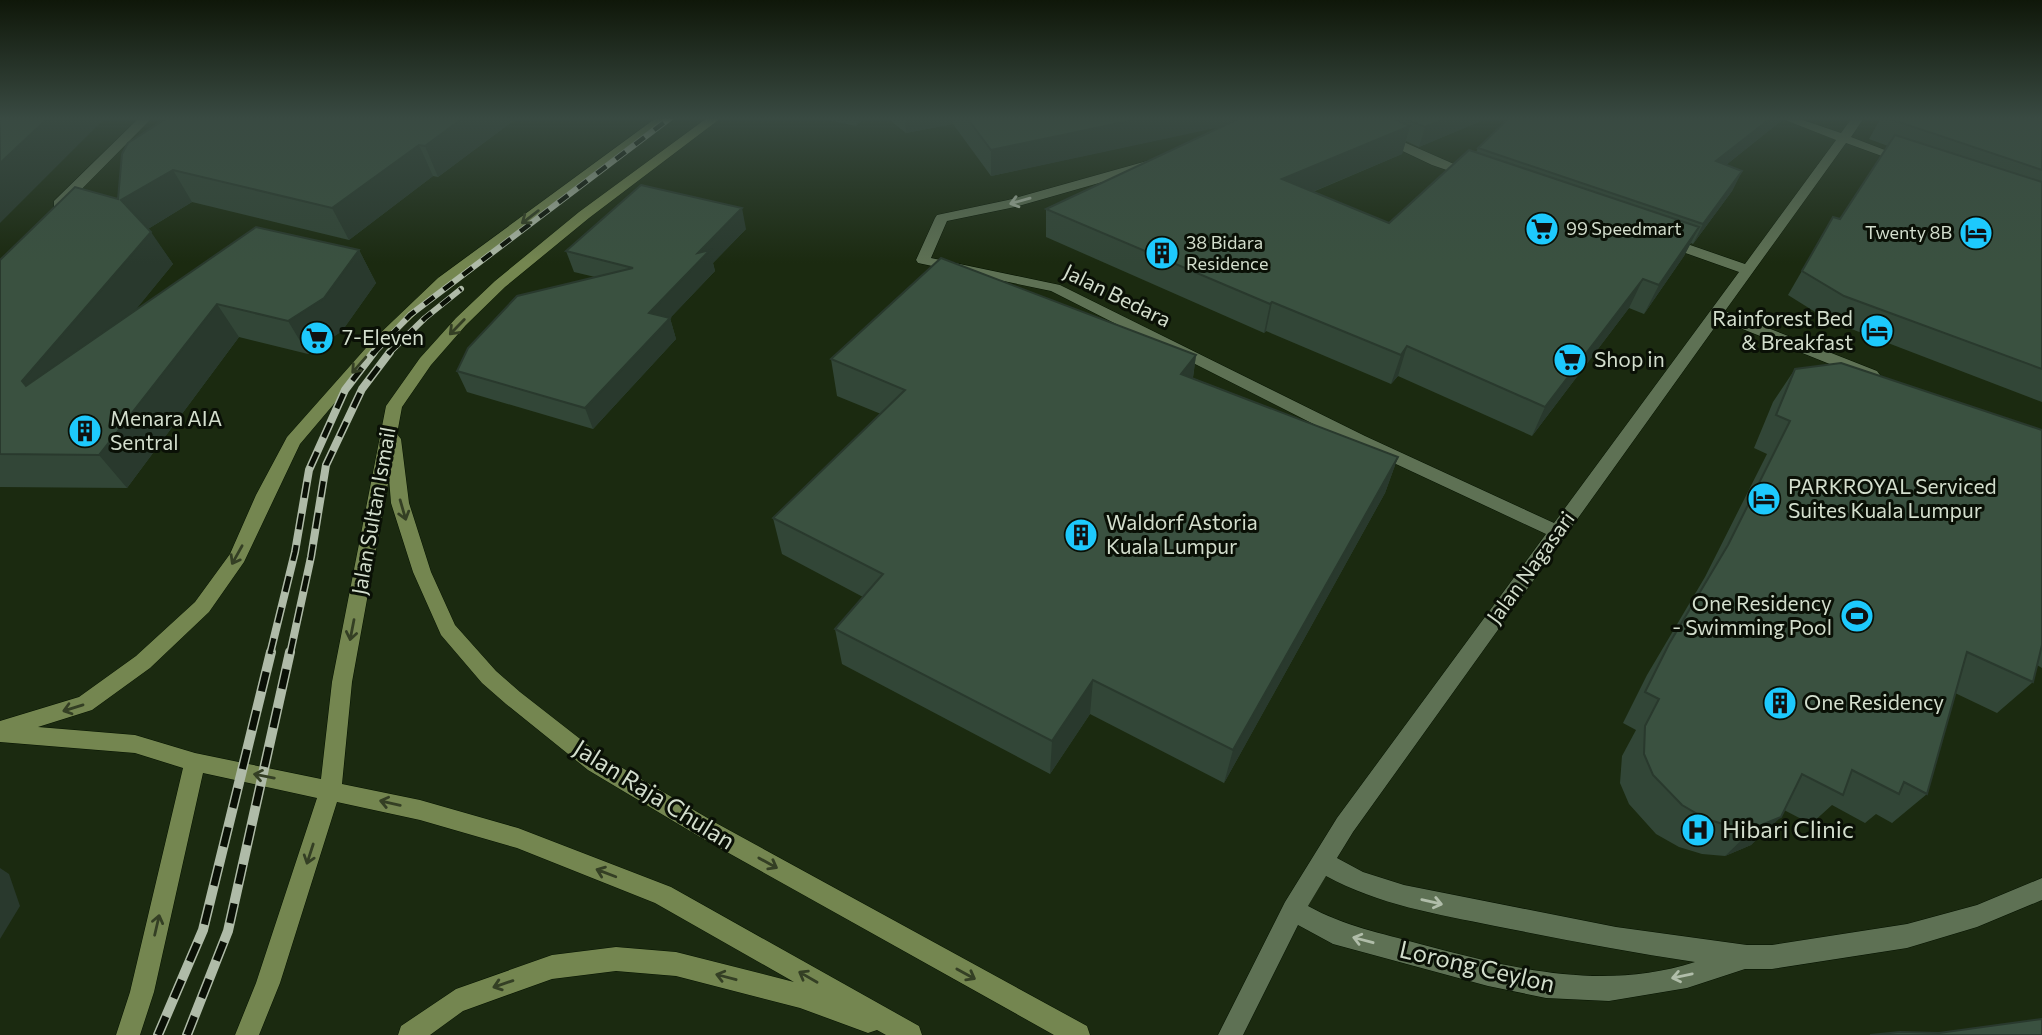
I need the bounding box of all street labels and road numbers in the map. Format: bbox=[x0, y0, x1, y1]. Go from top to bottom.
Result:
street label: Jalan Bedara bbox=[1060, 258, 1175, 331]
street label: Jalan Sultan Ismail bbox=[345, 425, 400, 597]
street label: Jalan Nagasari bbox=[1481, 506, 1579, 628]
street label: Jalan Raja Chulan bbox=[569, 733, 741, 855]
street label: Lorong Ceylon bbox=[1397, 934, 1558, 997]

